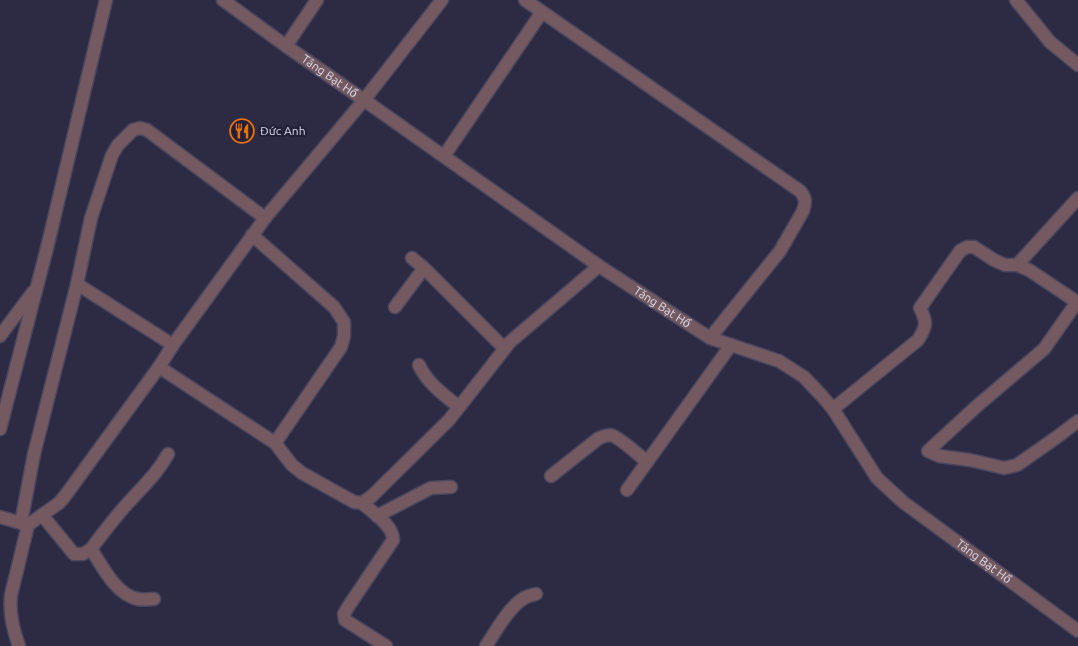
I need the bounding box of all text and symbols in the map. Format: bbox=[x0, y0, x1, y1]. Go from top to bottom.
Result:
street label: Tăng Bạt Hổ bbox=[299, 52, 361, 100]
restaurant icon: Đức Anh bbox=[229, 118, 255, 144]
place label: Đức Anh bbox=[260, 124, 306, 137]
street label: Tăng Bạt Hổ bbox=[632, 283, 694, 330]
street label: Tăng Bạt Hổ bbox=[954, 537, 1014, 586]

